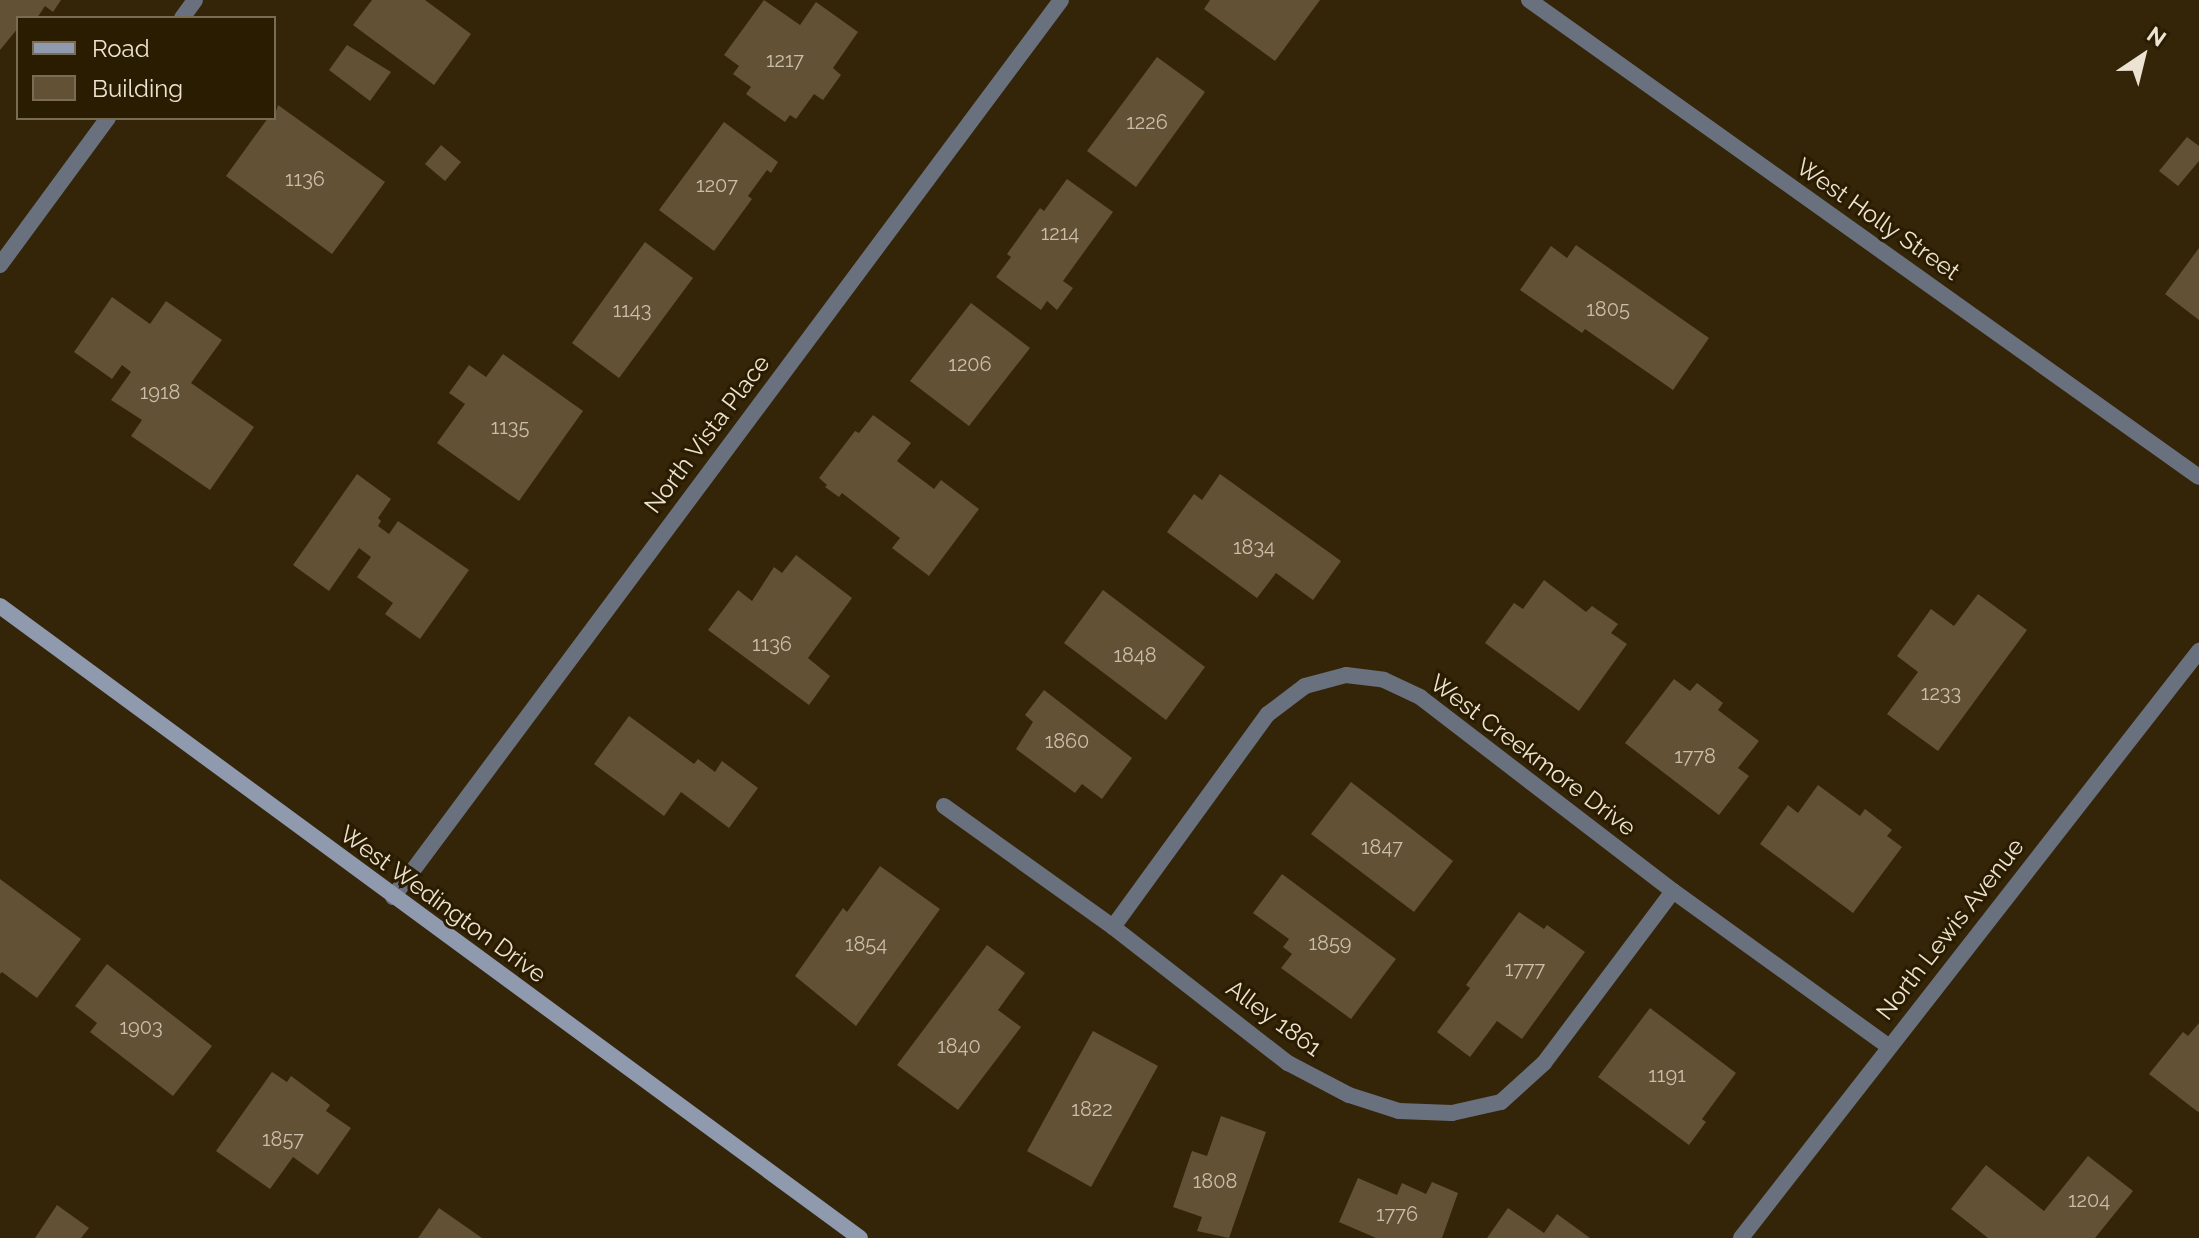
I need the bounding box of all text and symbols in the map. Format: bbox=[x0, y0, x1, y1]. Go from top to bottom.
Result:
legend bbox=[16, 16, 276, 120]
north arrow bbox=[2103, 16, 2183, 96]
text: N bbox=[2142, 21, 2171, 52]
text: Road bbox=[92, 34, 150, 63]
house number: 1217 bbox=[766, 48, 804, 72]
text: Building bbox=[92, 74, 183, 103]
house number: 1226 bbox=[1126, 110, 1168, 134]
street label: West Holly Street bbox=[1791, 152, 1965, 286]
house number: 1136 bbox=[285, 167, 325, 191]
house number: 1207 bbox=[696, 173, 738, 197]
house number: 1214 bbox=[1041, 221, 1079, 245]
house number: 1805 bbox=[1586, 297, 1630, 321]
house number: 1143 bbox=[613, 298, 651, 322]
street label: North Vista Place bbox=[638, 349, 776, 519]
house number: 1206 bbox=[948, 352, 992, 376]
house number: 1918 bbox=[140, 380, 180, 404]
house number: 1135 bbox=[491, 415, 529, 439]
house number: 1834 bbox=[1233, 535, 1275, 559]
house number: 1136 bbox=[752, 632, 792, 656]
house number: 1848 bbox=[1113, 643, 1157, 667]
street label: West Creekmore Drive bbox=[1424, 668, 1642, 842]
house number: 1233 bbox=[1921, 681, 1961, 705]
house number: 1860 bbox=[1045, 729, 1089, 753]
house number: 1778 bbox=[1674, 744, 1716, 768]
street label: West Wedington Drive bbox=[334, 819, 552, 989]
street label: North Lewis Avenue bbox=[1870, 832, 2030, 1026]
house number: 1847 bbox=[1361, 835, 1403, 859]
house number: 1859 bbox=[1308, 931, 1352, 955]
house number: 1854 bbox=[845, 932, 887, 956]
house number: 1777 bbox=[1505, 957, 1545, 981]
street label: Alley 1861 bbox=[1220, 974, 1328, 1062]
house number: 1903 bbox=[119, 1015, 163, 1039]
house number: 1840 bbox=[937, 1034, 981, 1058]
house number: 1191 bbox=[1648, 1063, 1686, 1087]
house number: 1822 bbox=[1071, 1097, 1113, 1121]
house number: 1857 bbox=[262, 1127, 304, 1151]
house number: 1808 bbox=[1193, 1169, 1237, 1193]
house number: 1204 bbox=[2068, 1188, 2110, 1212]
house number: 1776 bbox=[1376, 1202, 1418, 1226]

